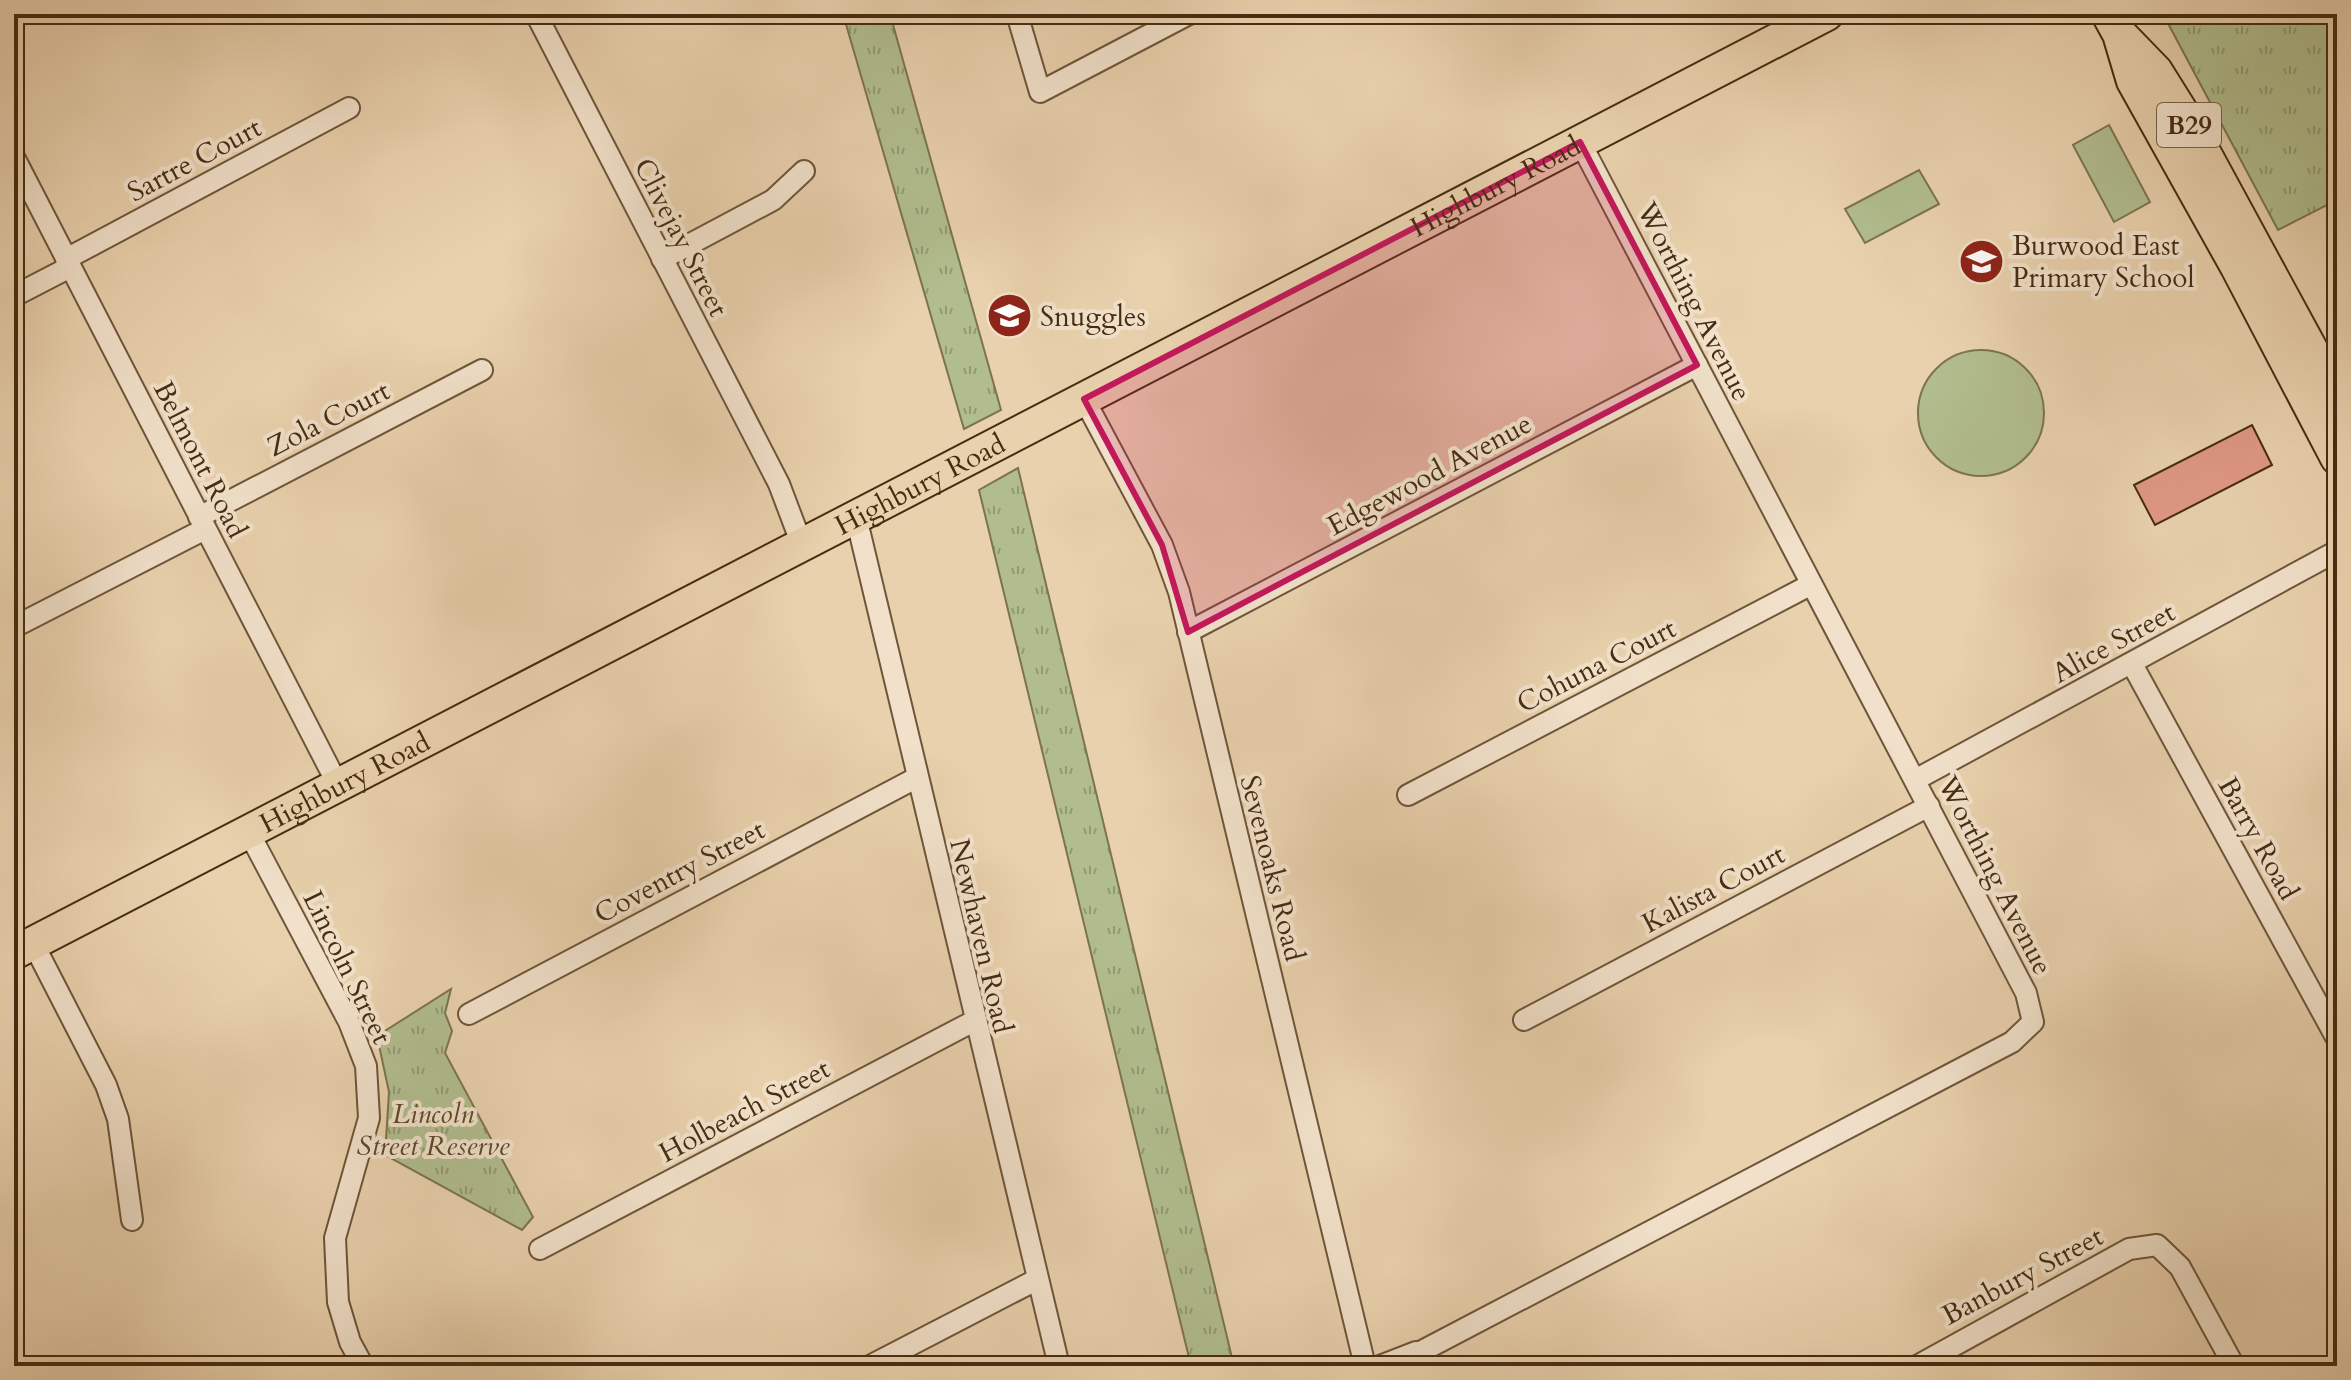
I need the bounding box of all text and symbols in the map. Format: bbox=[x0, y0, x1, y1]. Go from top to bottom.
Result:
road number: B29 bbox=[2157, 103, 2221, 147]
street label: Sartre Court bbox=[121, 109, 268, 211]
street label: Highbury Road bbox=[1404, 127, 1587, 247]
street label: Clivejay Street bbox=[625, 152, 737, 323]
street label: Worthing Avenue bbox=[1627, 195, 1761, 407]
place label: Burwood East Primary School bbox=[2012, 227, 2195, 297]
school or university icon: Burwood East Primary School bbox=[1957, 237, 2005, 285]
school or university icon: Snuggles bbox=[985, 292, 1033, 340]
place label: Snuggles bbox=[1040, 298, 1146, 336]
street label: Zola Court bbox=[261, 372, 396, 466]
street label: Belmont Road bbox=[144, 374, 256, 545]
street label: Edgewood Avenue bbox=[1321, 405, 1538, 545]
street label: Highbury Road bbox=[828, 425, 1012, 545]
street label: Alice Street bbox=[2045, 593, 2182, 692]
street label: Cohuna Court bbox=[1510, 609, 1683, 722]
street label: Highbury Road bbox=[253, 723, 437, 843]
street label: Worthing Avenue bbox=[1928, 769, 2062, 981]
street label: Barry Road bbox=[2209, 770, 2308, 907]
street label: Sevenoaks Road bbox=[1231, 771, 1313, 965]
street label: Coventry Street bbox=[588, 811, 772, 933]
street label: Newhaven Road bbox=[940, 835, 1022, 1037]
street label: Kalista Court bbox=[1635, 835, 1792, 942]
street label: Lincoln Street bbox=[294, 884, 401, 1051]
street label: Holbeach Street bbox=[652, 1050, 837, 1172]
park label: Lincoln Street Reserve bbox=[356, 1095, 510, 1165]
street label: Banbury Street bbox=[1935, 1217, 2110, 1334]

